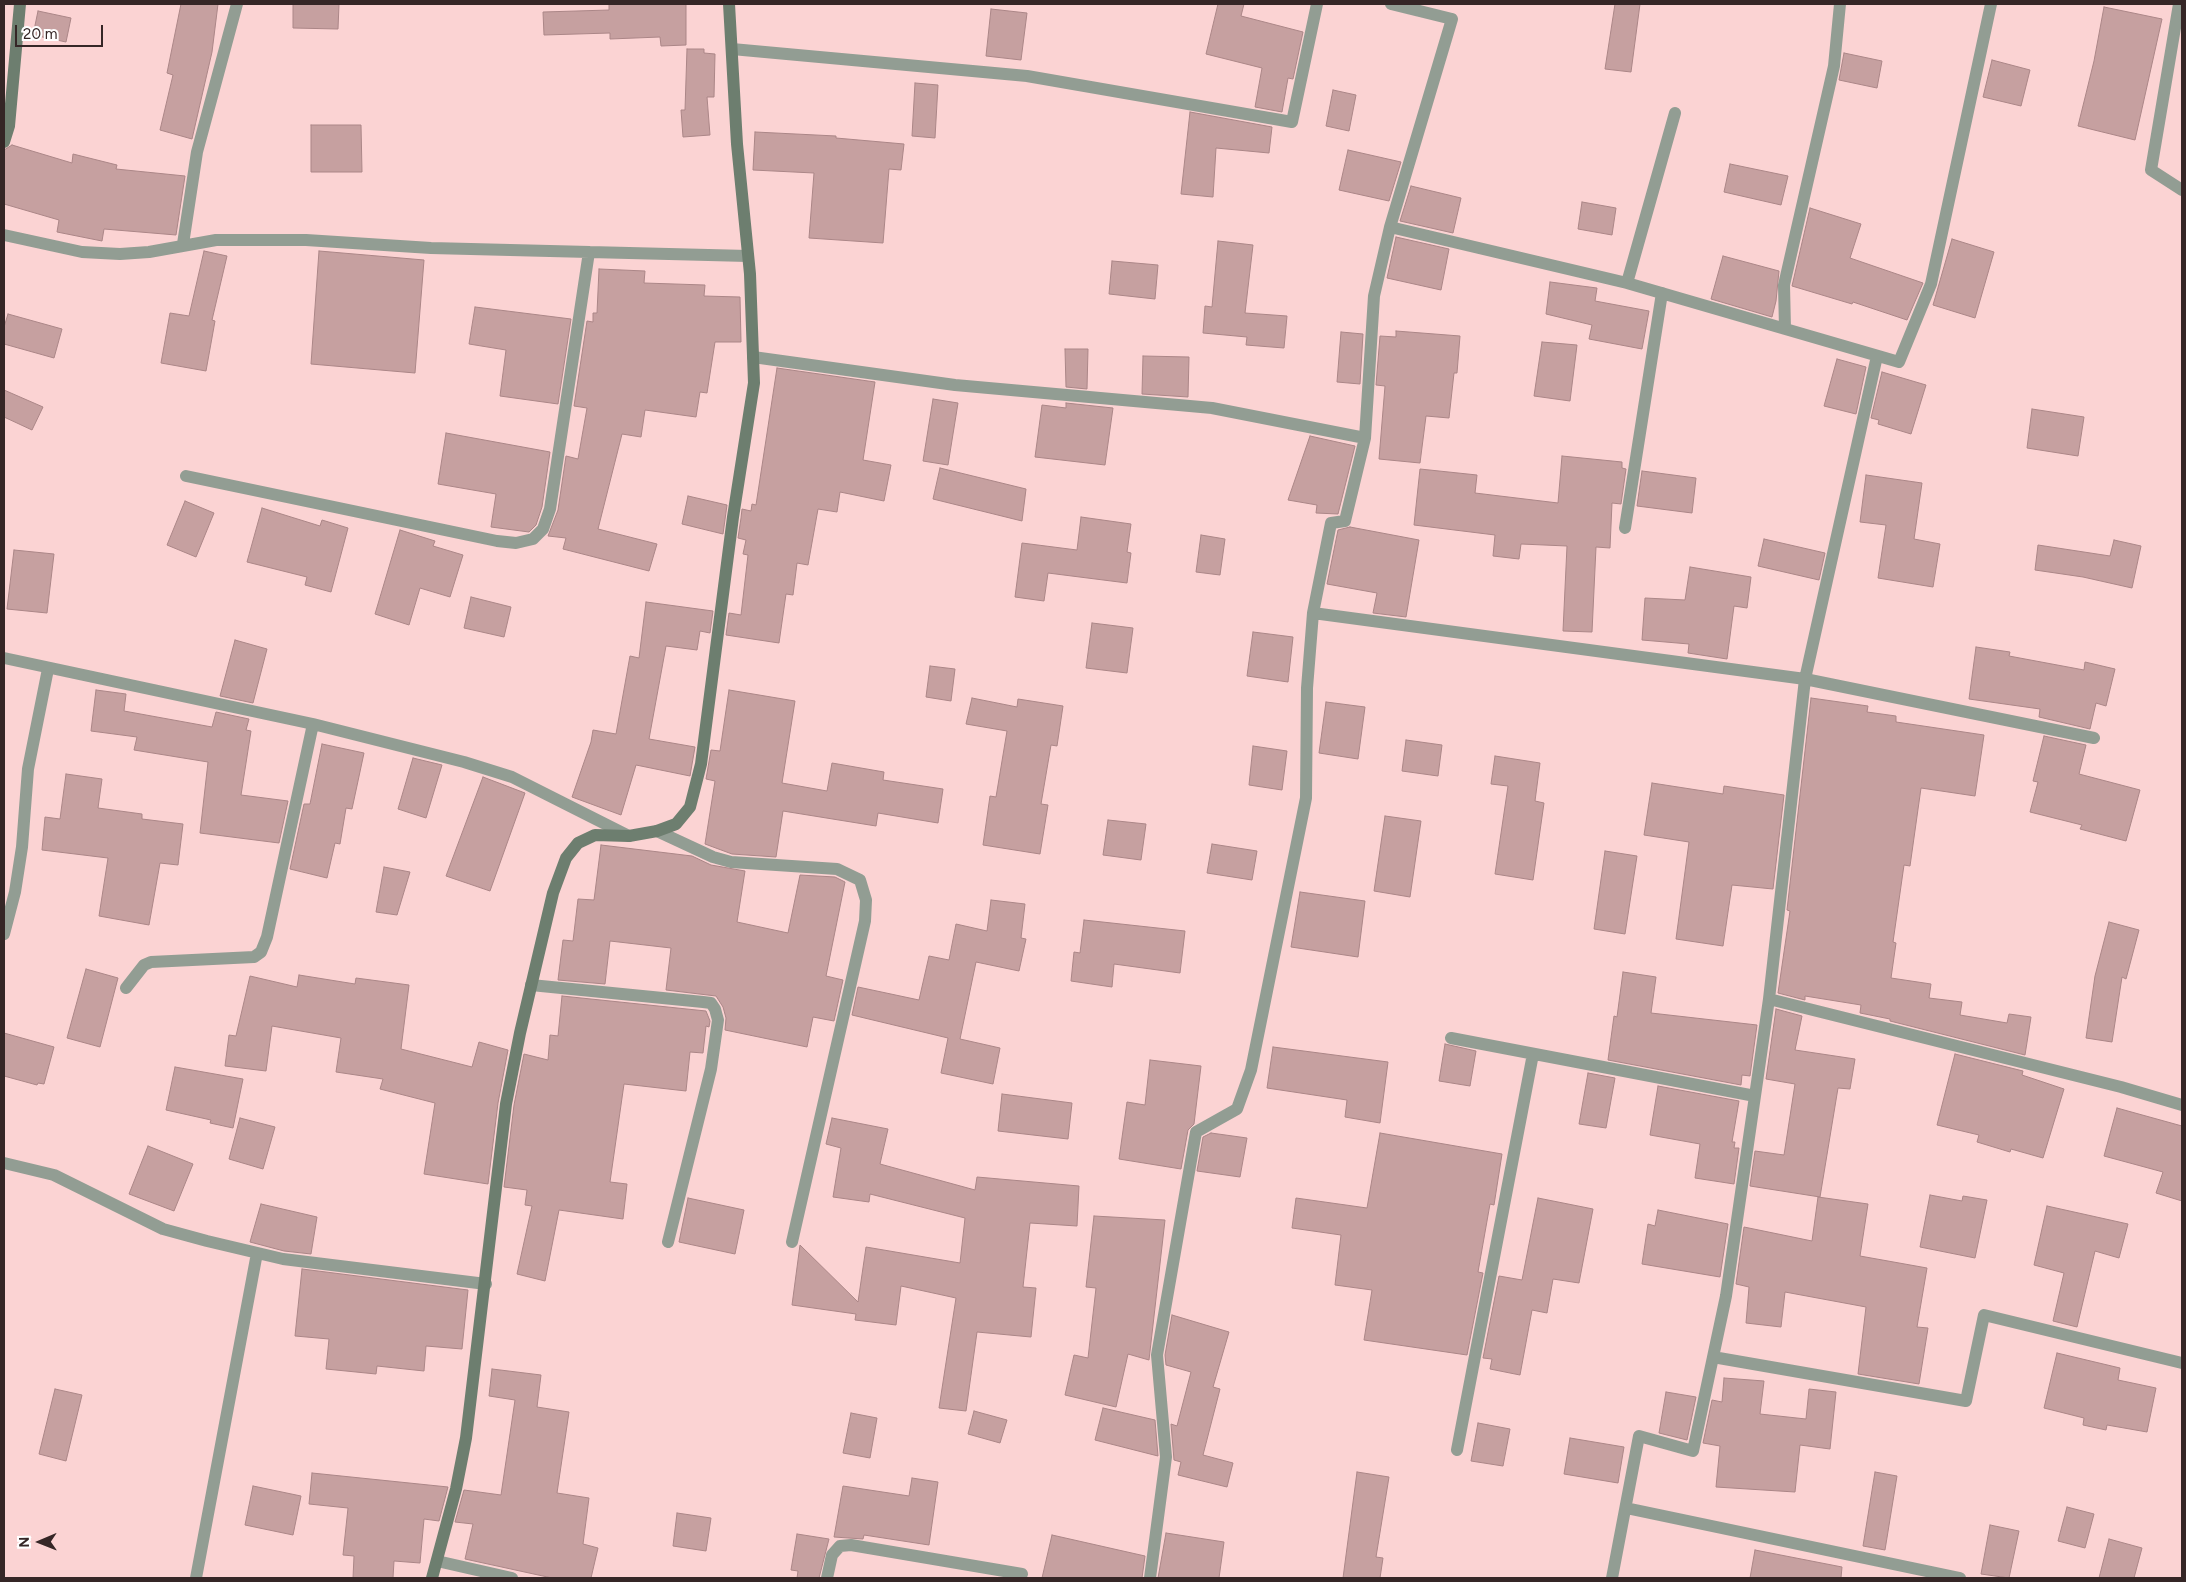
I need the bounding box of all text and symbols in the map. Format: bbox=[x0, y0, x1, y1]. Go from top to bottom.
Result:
scale bar bbox=[18, 15, 105, 47]
text: 20 m bbox=[23, 25, 57, 43]
north arrow bbox=[15, 1517, 65, 1567]
text: N bbox=[16, 1537, 33, 1548]

